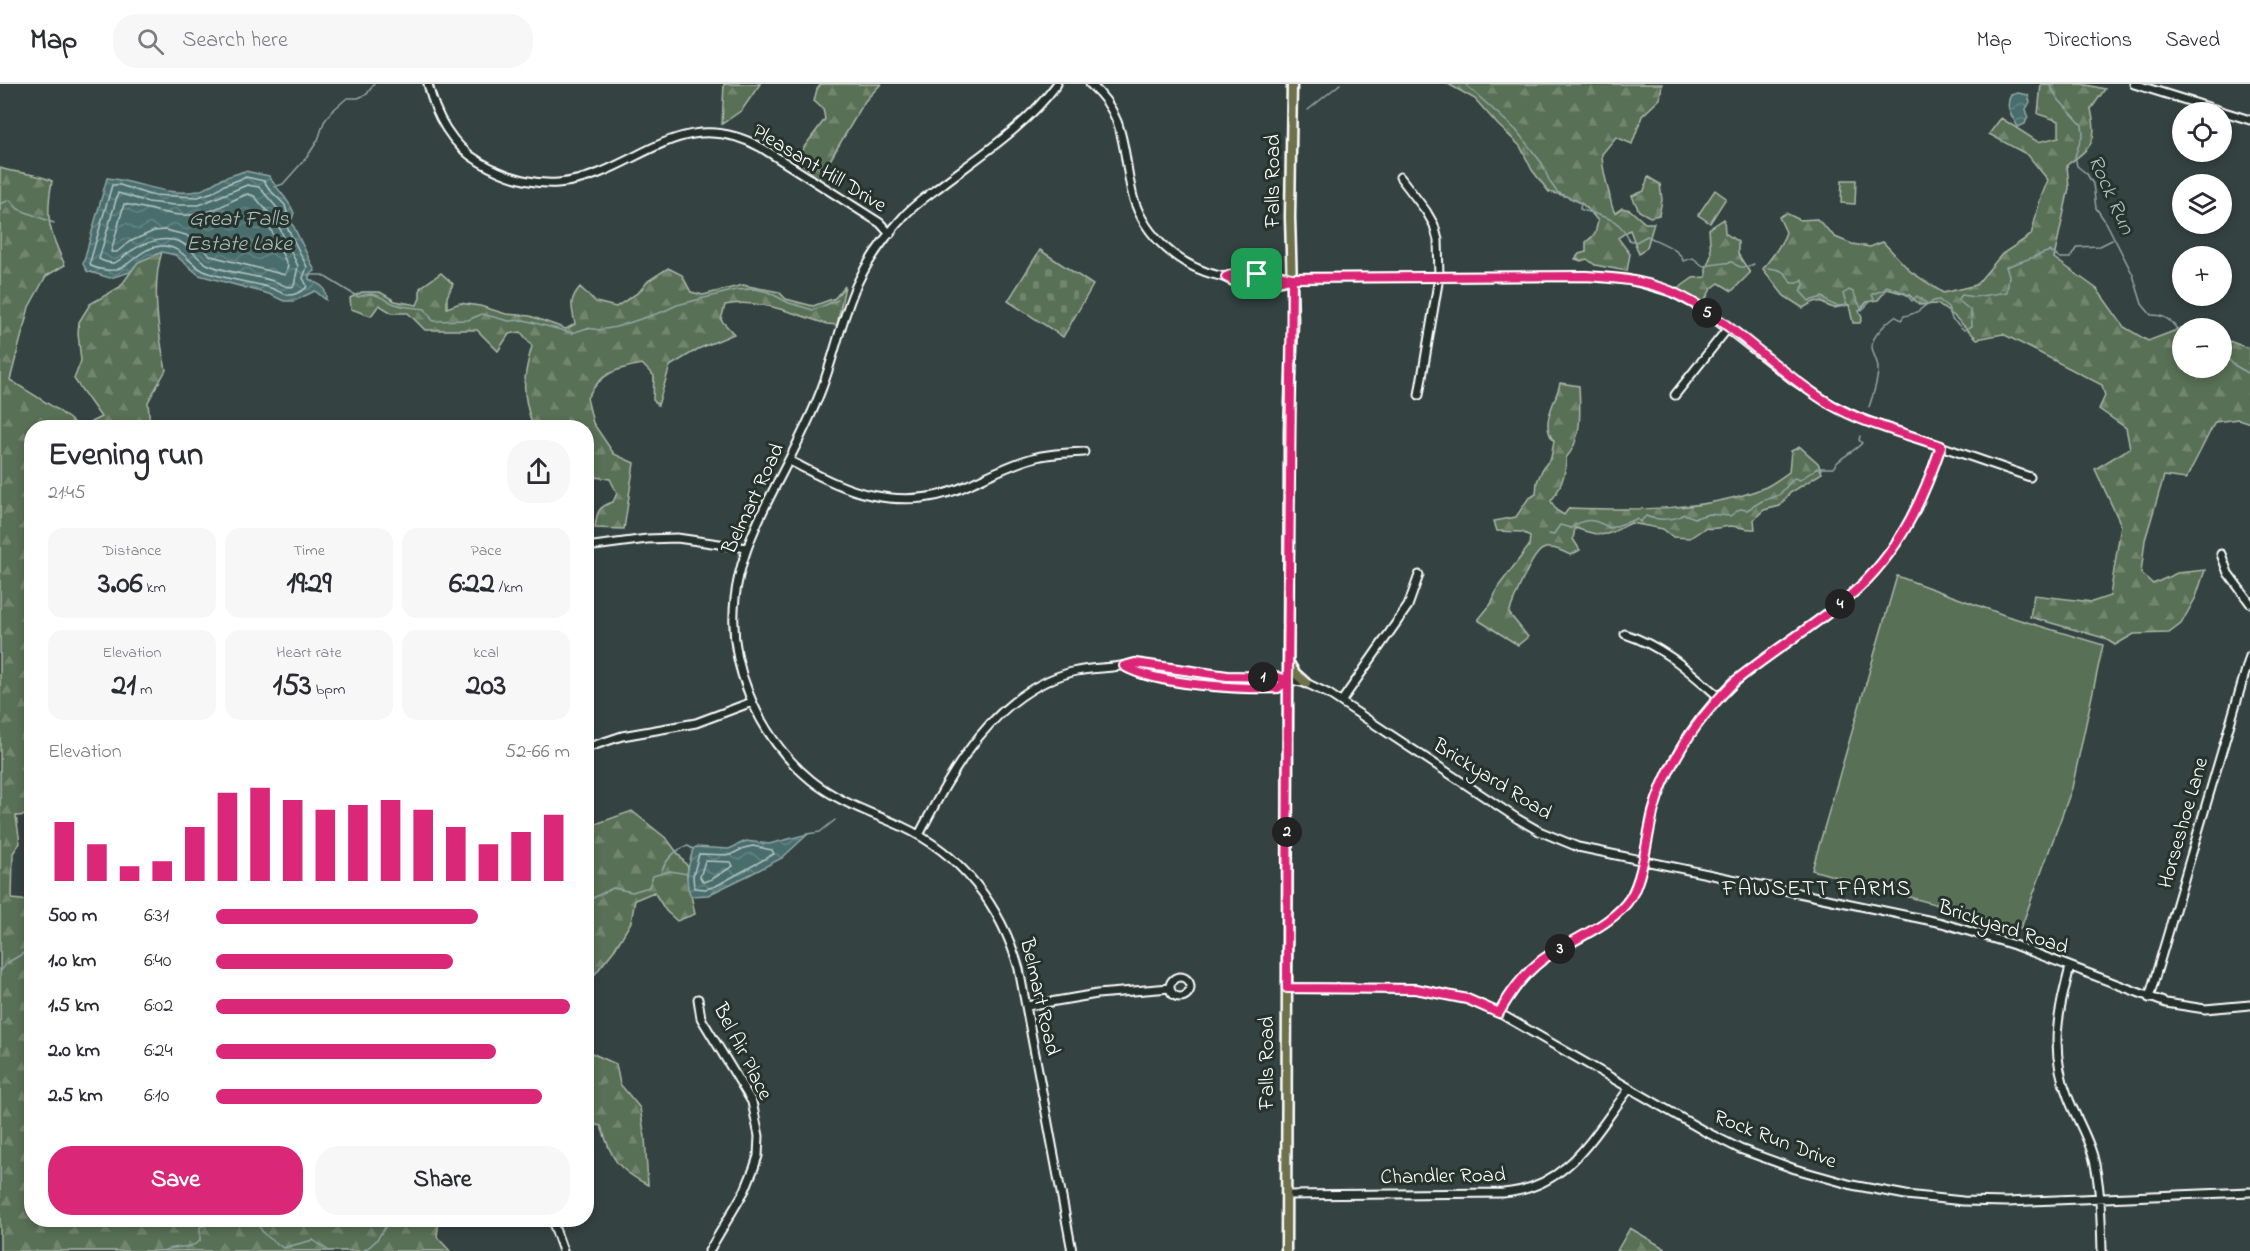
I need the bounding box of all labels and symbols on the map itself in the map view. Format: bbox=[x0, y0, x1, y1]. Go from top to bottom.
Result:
street label: Pleasant Hill Drive bbox=[746, 117, 892, 221]
street label: Falls Road bbox=[1259, 134, 1289, 229]
water label: Rock Run bbox=[2078, 150, 2142, 241]
water label: Great Falls Estate Lake bbox=[186, 204, 293, 261]
pin bbox=[1231, 248, 1282, 299]
pin: 5 bbox=[1692, 298, 1722, 328]
street label: Belmart Road bbox=[715, 438, 793, 560]
pin: 4 bbox=[1825, 589, 1855, 619]
pin: 1 bbox=[1248, 662, 1278, 692]
street label: Brickyard Road bbox=[1425, 731, 1557, 830]
street label: Horseshoe Lane bbox=[2151, 753, 2217, 892]
pin: 2 bbox=[1272, 817, 1302, 847]
district label: FAWSETT FARMS bbox=[1721, 874, 1912, 906]
street label: Brickyard Road bbox=[1933, 893, 2072, 965]
pin: 3 bbox=[1545, 934, 1575, 964]
street label: Belmart Road bbox=[1011, 935, 1067, 1059]
street label: Bel Air Place bbox=[704, 997, 780, 1106]
street label: Falls Road bbox=[1253, 1016, 1283, 1111]
street label: Rock Run Drive bbox=[1709, 1103, 1841, 1177]
street label: Chandler Road bbox=[1380, 1161, 1506, 1193]

